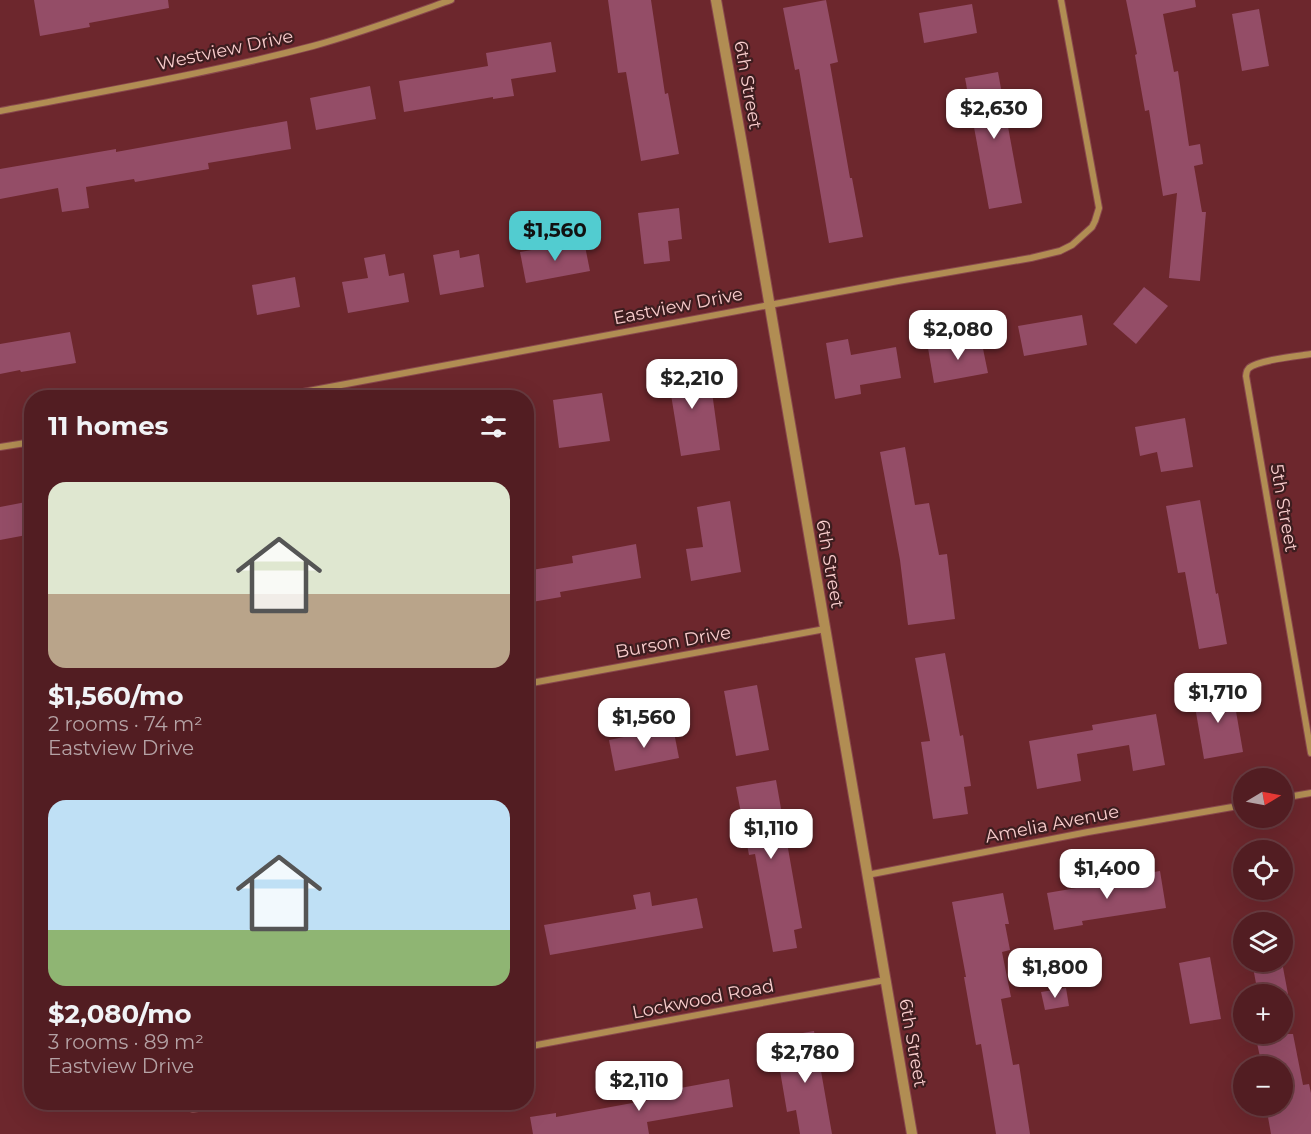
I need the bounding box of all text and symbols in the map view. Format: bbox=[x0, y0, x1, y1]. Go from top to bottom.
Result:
street label: Westview Drive bbox=[155, 25, 295, 75]
street label: 6th Street bbox=[729, 39, 767, 131]
pin: $2,630 bbox=[945, 89, 1043, 140]
text: $2,630 bbox=[960, 96, 1028, 120]
pin: $1,560 bbox=[506, 211, 604, 262]
text: $1,560 bbox=[523, 218, 587, 242]
street label: Eastview Drive bbox=[611, 283, 745, 329]
pin: $2,080 bbox=[909, 310, 1007, 361]
text: $2,080 bbox=[923, 317, 993, 341]
pin: $2,210 bbox=[643, 359, 741, 410]
text: $2,210 bbox=[660, 366, 724, 390]
text: 11 homes bbox=[48, 410, 168, 442]
icon: filters bbox=[477, 410, 510, 443]
street label: 5th Street bbox=[1265, 462, 1303, 554]
street label: 6th Street bbox=[811, 518, 849, 610]
icon: home bbox=[225, 521, 333, 629]
street label: Burson Drive bbox=[614, 621, 733, 663]
pin: $1,710 bbox=[1169, 673, 1267, 724]
text: $1,560/mo bbox=[48, 680, 183, 712]
text: $1,710 bbox=[1188, 680, 1248, 704]
pin: $1,560 bbox=[595, 698, 693, 749]
text: $1,560 bbox=[612, 705, 676, 729]
text: 2 rooms · 74 m² bbox=[48, 712, 203, 736]
text: Eastview Drive bbox=[48, 736, 194, 760]
north arrow bbox=[1233, 768, 1293, 828]
map controls bbox=[1233, 768, 1293, 1116]
street label: Amelia Avenue bbox=[983, 800, 1121, 848]
pin: $1,110 bbox=[722, 809, 820, 860]
text: $1,110 bbox=[744, 816, 798, 840]
icon: home bbox=[225, 839, 333, 947]
button: locate bbox=[1233, 840, 1293, 900]
pin: $1,400 bbox=[1058, 849, 1156, 900]
text: $1,400 bbox=[1074, 856, 1140, 880]
button: layers bbox=[1233, 912, 1293, 972]
pin: $1,800 bbox=[1006, 948, 1104, 999]
text: $1,800 bbox=[1022, 955, 1088, 979]
street label: Lockwood Road bbox=[630, 974, 776, 1024]
button: + bbox=[1233, 984, 1293, 1044]
street label: 6th Street bbox=[894, 997, 932, 1089]
text: $2,080/mo bbox=[48, 998, 192, 1030]
text: 3 rooms · 89 m² bbox=[48, 1030, 204, 1054]
pin: $2,780 bbox=[756, 1033, 854, 1084]
text: $2,780 bbox=[771, 1040, 839, 1064]
text: Eastview Drive bbox=[48, 1054, 194, 1078]
button: − bbox=[1233, 1056, 1293, 1116]
pin: $2,110 bbox=[590, 1061, 688, 1112]
text: $2,110 bbox=[610, 1068, 668, 1092]

